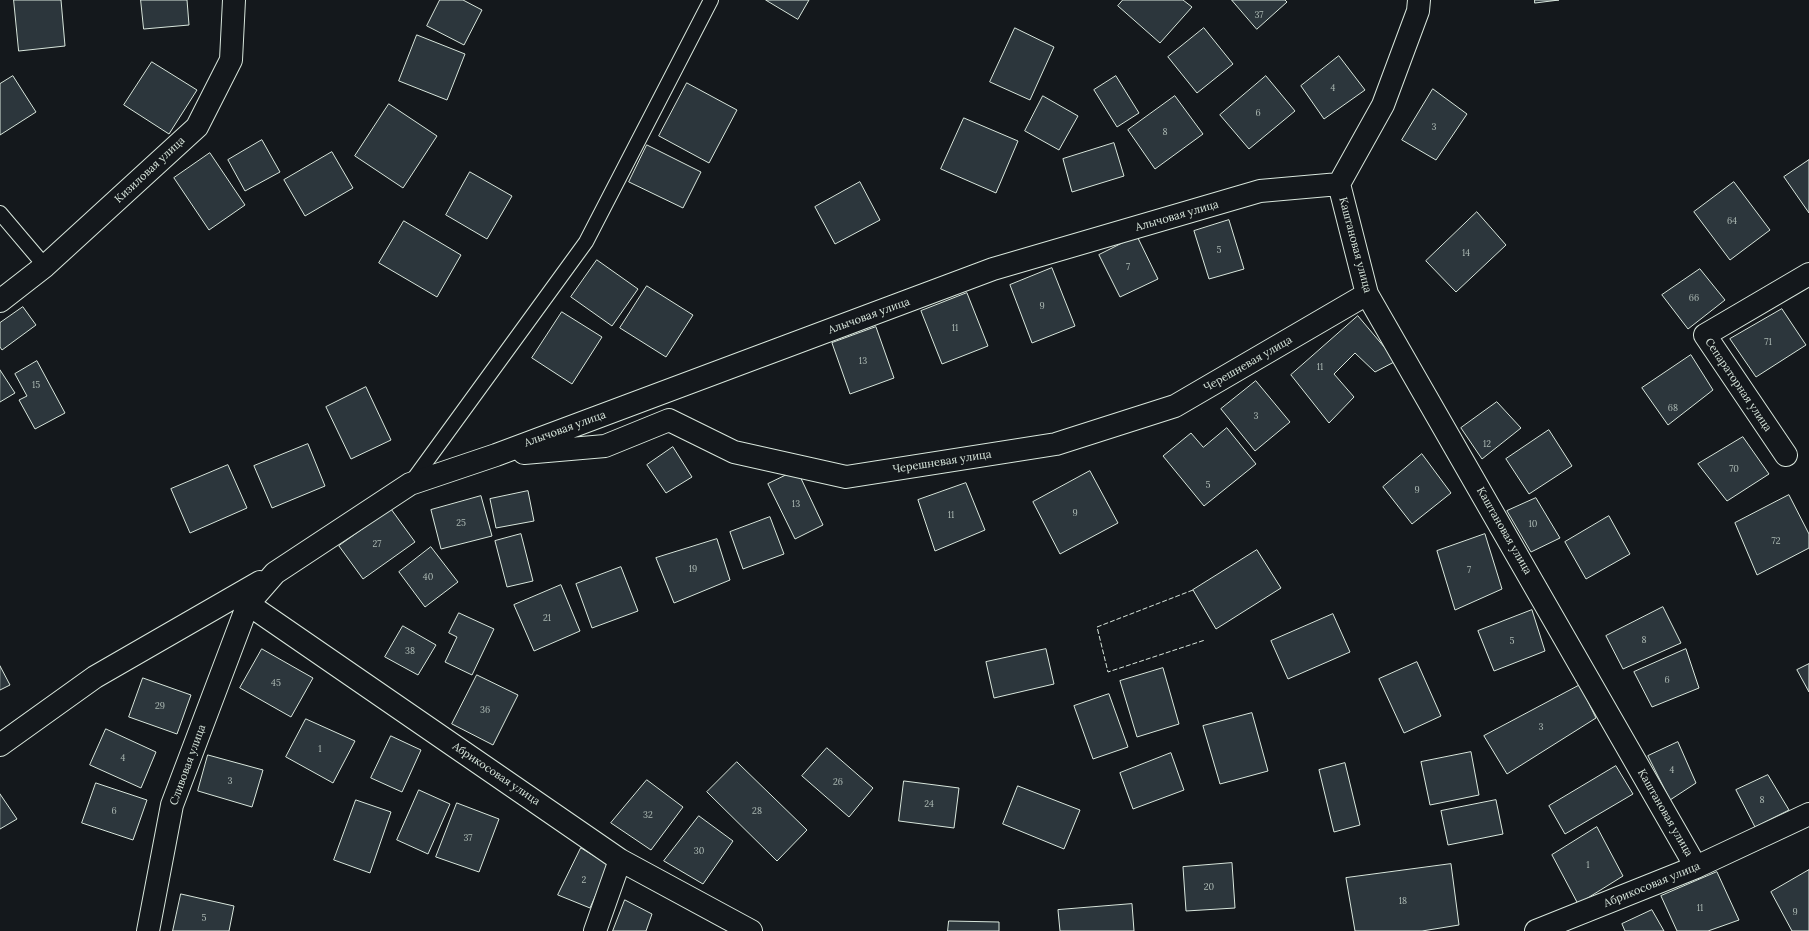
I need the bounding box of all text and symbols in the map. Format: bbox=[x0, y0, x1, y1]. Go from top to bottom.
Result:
house number: 37 bbox=[1255, 10, 1263, 20]
house number: 4 bbox=[1331, 83, 1335, 93]
house number: 6 bbox=[1255, 108, 1261, 118]
house number: 3 bbox=[1431, 122, 1437, 132]
house number: 8 bbox=[1162, 127, 1168, 137]
street label: Кизиловая улица bbox=[112, 134, 188, 206]
street label: Каштановая улица bbox=[1336, 196, 1374, 294]
street label: Алычовая улица bbox=[1134, 198, 1220, 234]
house number: 64 bbox=[1727, 216, 1737, 226]
house number: 5 bbox=[1217, 245, 1221, 255]
house number: 14 bbox=[1462, 248, 1470, 258]
house number: 7 bbox=[1126, 262, 1130, 272]
house number: 66 bbox=[1689, 293, 1699, 303]
street label: Алычовая улица bbox=[826, 295, 912, 337]
house number: 9 bbox=[1039, 301, 1045, 311]
house number: 11 bbox=[952, 323, 958, 333]
street label: Черешневая улица bbox=[1201, 333, 1295, 395]
street label: Сепараторная улица bbox=[1702, 336, 1774, 434]
house number: 71 bbox=[1764, 337, 1772, 347]
house number: 13 bbox=[859, 356, 867, 366]
house number: 11 bbox=[1317, 362, 1323, 372]
house number: 15 bbox=[32, 380, 40, 390]
house number: 68 bbox=[1668, 403, 1678, 413]
street label: Алычовая улица bbox=[522, 408, 608, 450]
house number: 3 bbox=[1253, 411, 1259, 421]
house number: 12 bbox=[1483, 439, 1491, 449]
street label: Черешневая улица bbox=[892, 448, 992, 476]
house number: 70 bbox=[1729, 464, 1739, 474]
house number: 5 bbox=[1206, 480, 1210, 490]
house number: 9 bbox=[1414, 485, 1420, 495]
street label: Каштановая улица bbox=[1474, 485, 1534, 577]
house number: 13 bbox=[792, 499, 800, 509]
house number: 9 bbox=[1072, 508, 1078, 518]
house number: 11 bbox=[948, 510, 954, 520]
house number: 25 bbox=[456, 518, 466, 528]
house number: 10 bbox=[1529, 519, 1537, 529]
house number: 72 bbox=[1772, 536, 1780, 546]
house number: 27 bbox=[373, 539, 381, 549]
house number: 19 bbox=[689, 564, 697, 574]
house number: 7 bbox=[1467, 565, 1471, 575]
house number: 40 bbox=[423, 572, 433, 582]
house number: 21 bbox=[543, 613, 551, 623]
house number: 8 bbox=[1641, 635, 1647, 645]
house number: 5 bbox=[1510, 636, 1514, 646]
house number: 38 bbox=[405, 646, 415, 656]
house number: 6 bbox=[1664, 675, 1670, 685]
house number: 45 bbox=[271, 678, 281, 688]
house number: 29 bbox=[155, 701, 165, 711]
house number: 36 bbox=[480, 705, 490, 715]
house number: 3 bbox=[1538, 722, 1544, 732]
street label: Сливовая улица bbox=[167, 723, 209, 807]
street label: Абрикосовая улица bbox=[450, 740, 542, 808]
house number: 1 bbox=[318, 744, 322, 754]
house number: 4 bbox=[121, 753, 125, 763]
house number: 4 bbox=[1670, 765, 1674, 775]
street label: Каштановая улица bbox=[1635, 767, 1695, 859]
house number: 3 bbox=[227, 776, 233, 786]
house number: 26 bbox=[833, 777, 843, 787]
house number: 8 bbox=[1759, 795, 1765, 805]
house number: 24 bbox=[924, 799, 934, 809]
house number: 6 bbox=[111, 806, 117, 816]
house number: 28 bbox=[752, 806, 762, 816]
house number: 32 bbox=[643, 810, 653, 820]
house number: 37 bbox=[464, 833, 472, 843]
house number: 30 bbox=[694, 846, 704, 856]
house number: 1 bbox=[1586, 860, 1590, 870]
street label: Абрикосовая улица bbox=[1602, 860, 1702, 910]
house number: 2 bbox=[582, 875, 586, 885]
house number: 20 bbox=[1204, 882, 1214, 892]
house number: 18 bbox=[1399, 896, 1407, 906]
house number: 11 bbox=[1697, 903, 1703, 913]
house number: 9 bbox=[1792, 907, 1798, 917]
house number: 5 bbox=[202, 913, 206, 923]

